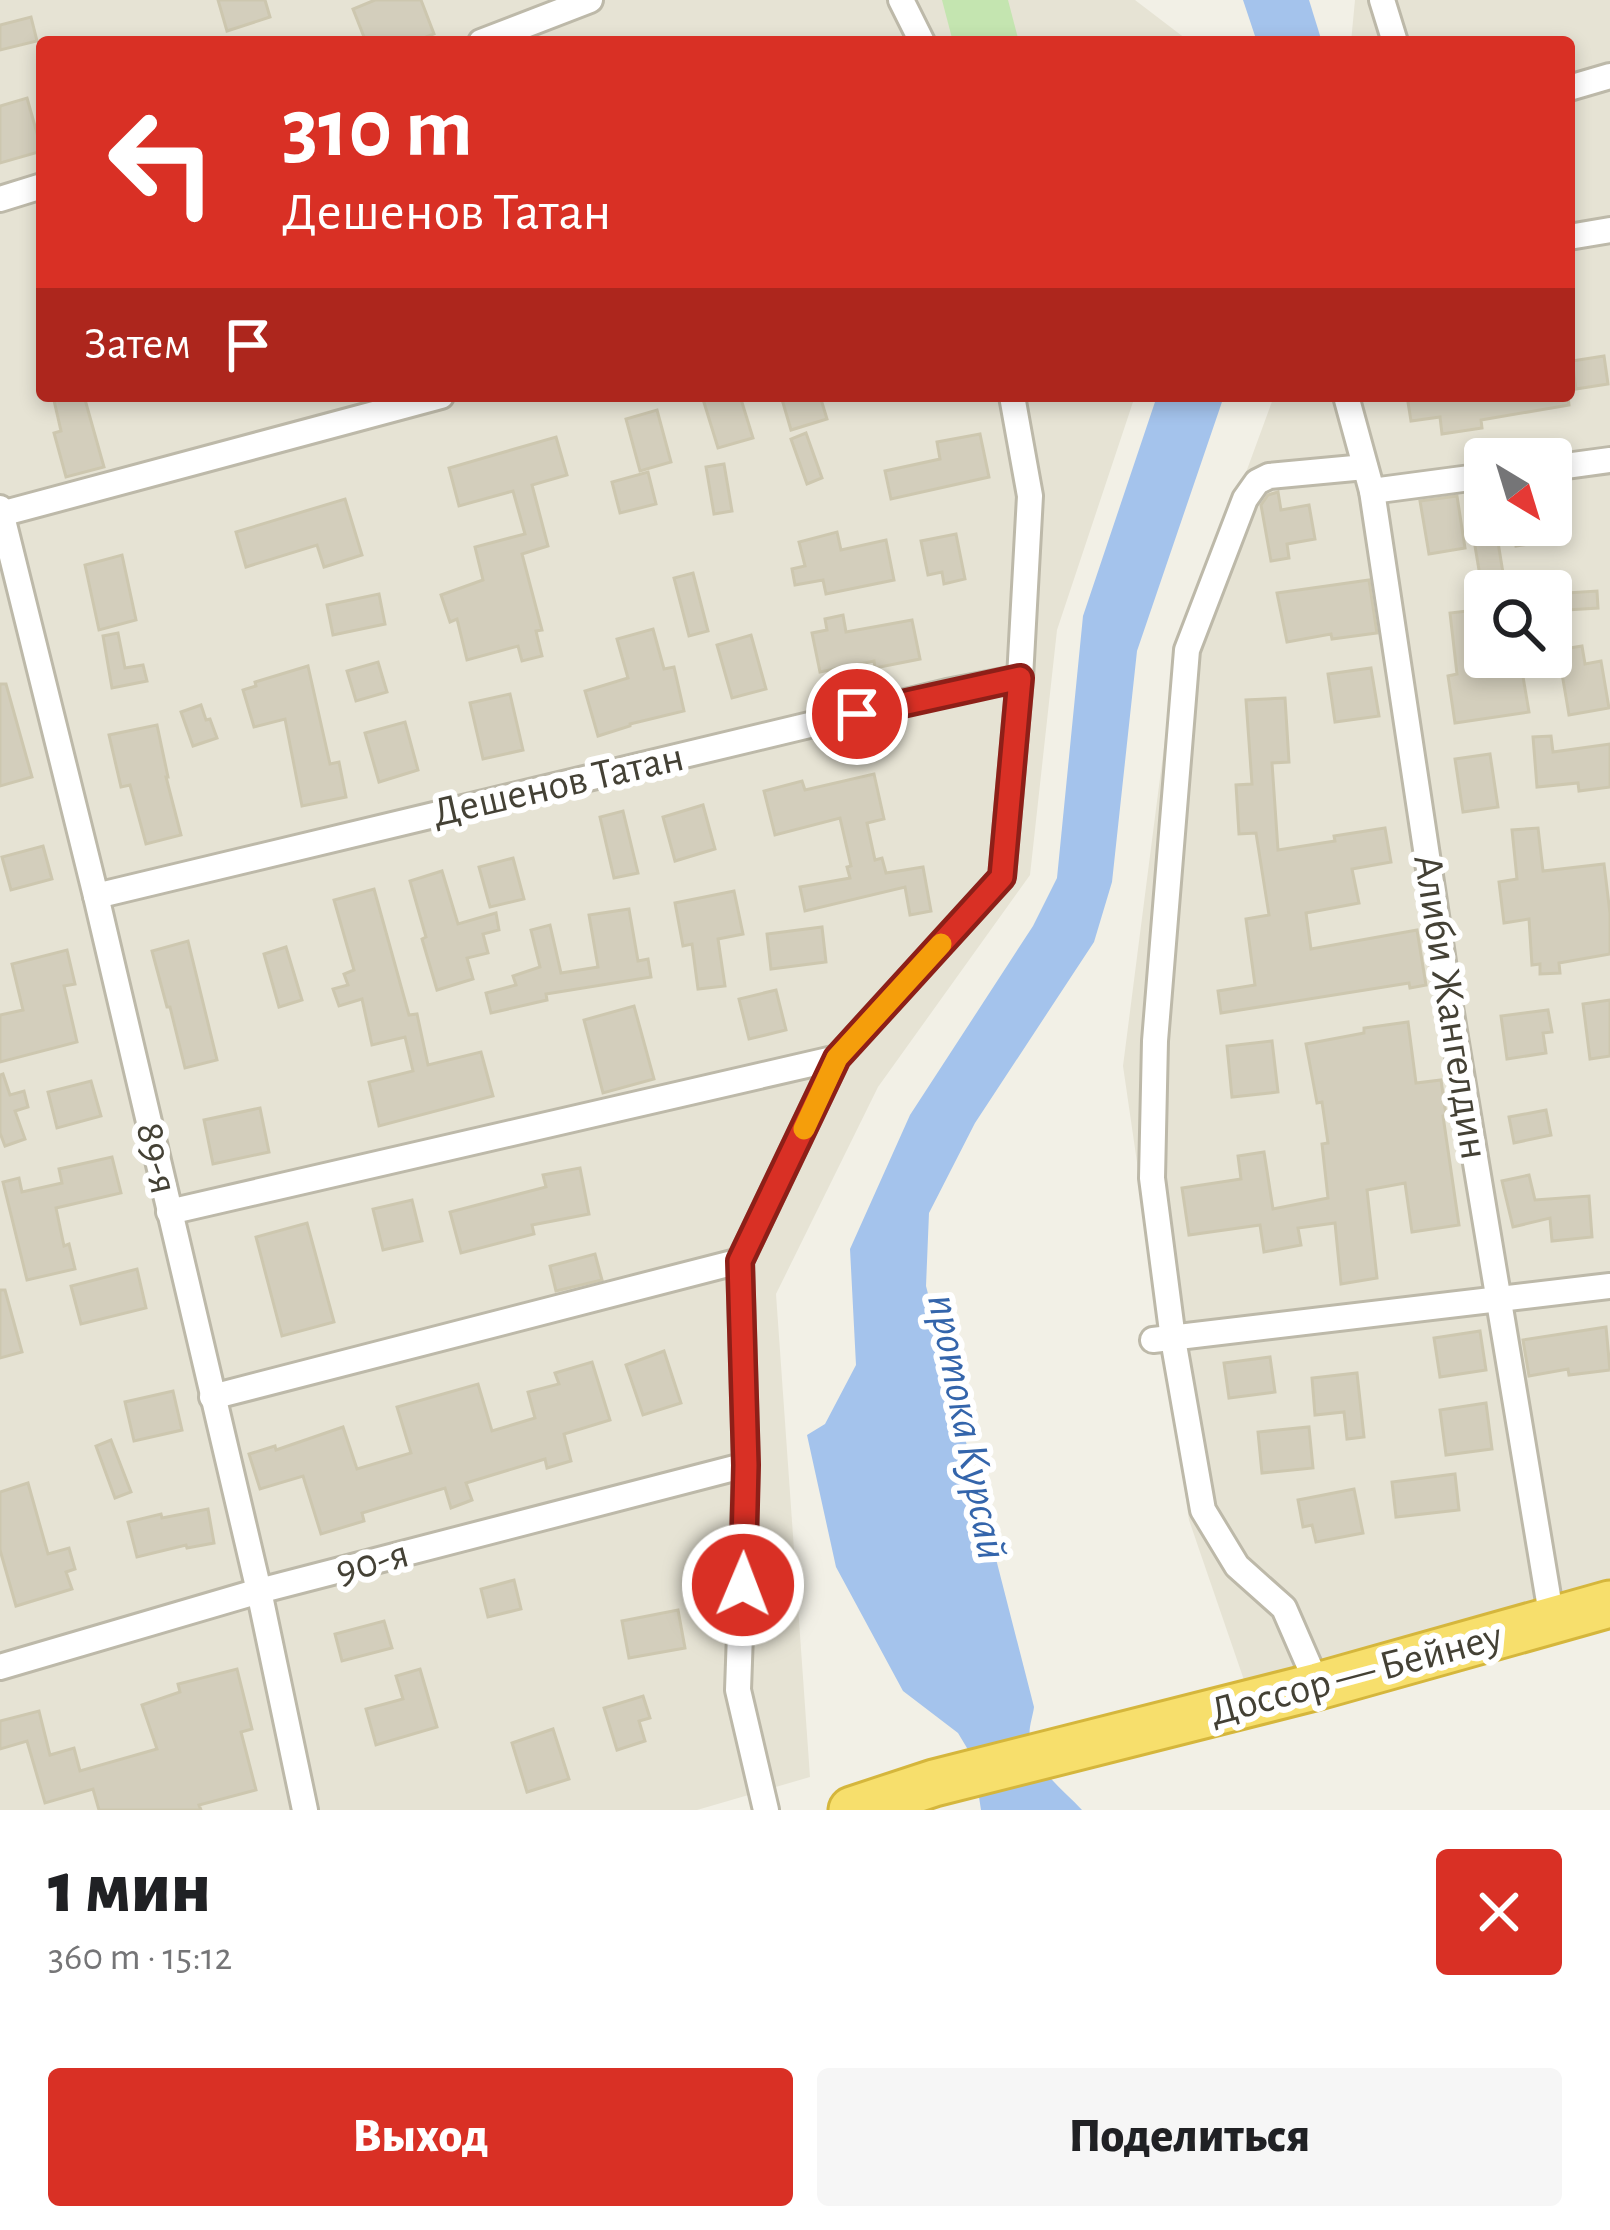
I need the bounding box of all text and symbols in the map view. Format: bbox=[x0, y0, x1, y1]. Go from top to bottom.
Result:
icon: left bbox=[84, 84, 240, 240]
text: 310 m bbox=[282, 88, 473, 172]
text: Дешенов Татан bbox=[282, 186, 612, 240]
icon: arrive bbox=[215, 312, 281, 378]
text: Затем bbox=[84, 322, 191, 367]
north arrow bbox=[1464, 438, 1572, 546]
map controls bbox=[1464, 438, 1572, 678]
button: search bbox=[1464, 570, 1572, 678]
pin bbox=[806, 663, 908, 765]
icon: arrive bbox=[824, 681, 890, 747]
street label: Дешенов Татан bbox=[428, 736, 688, 834]
street label: Алиби Жангелдин bbox=[1406, 852, 1496, 1162]
street label: 89-я bbox=[128, 1118, 186, 1198]
water label: протока Курсай bbox=[919, 1291, 1015, 1563]
position arrow bbox=[680, 1522, 806, 1648]
street label: 90-я bbox=[331, 1532, 413, 1592]
street label: Доссор — Бейнеу bbox=[1205, 1615, 1507, 1733]
button: close bbox=[1436, 1849, 1562, 1975]
text: 1 мин bbox=[48, 1853, 211, 1925]
text: 360 m · 15:12 bbox=[48, 1938, 232, 1977]
button: Выход bbox=[48, 2068, 793, 2206]
button: Поделиться bbox=[817, 2068, 1562, 2206]

